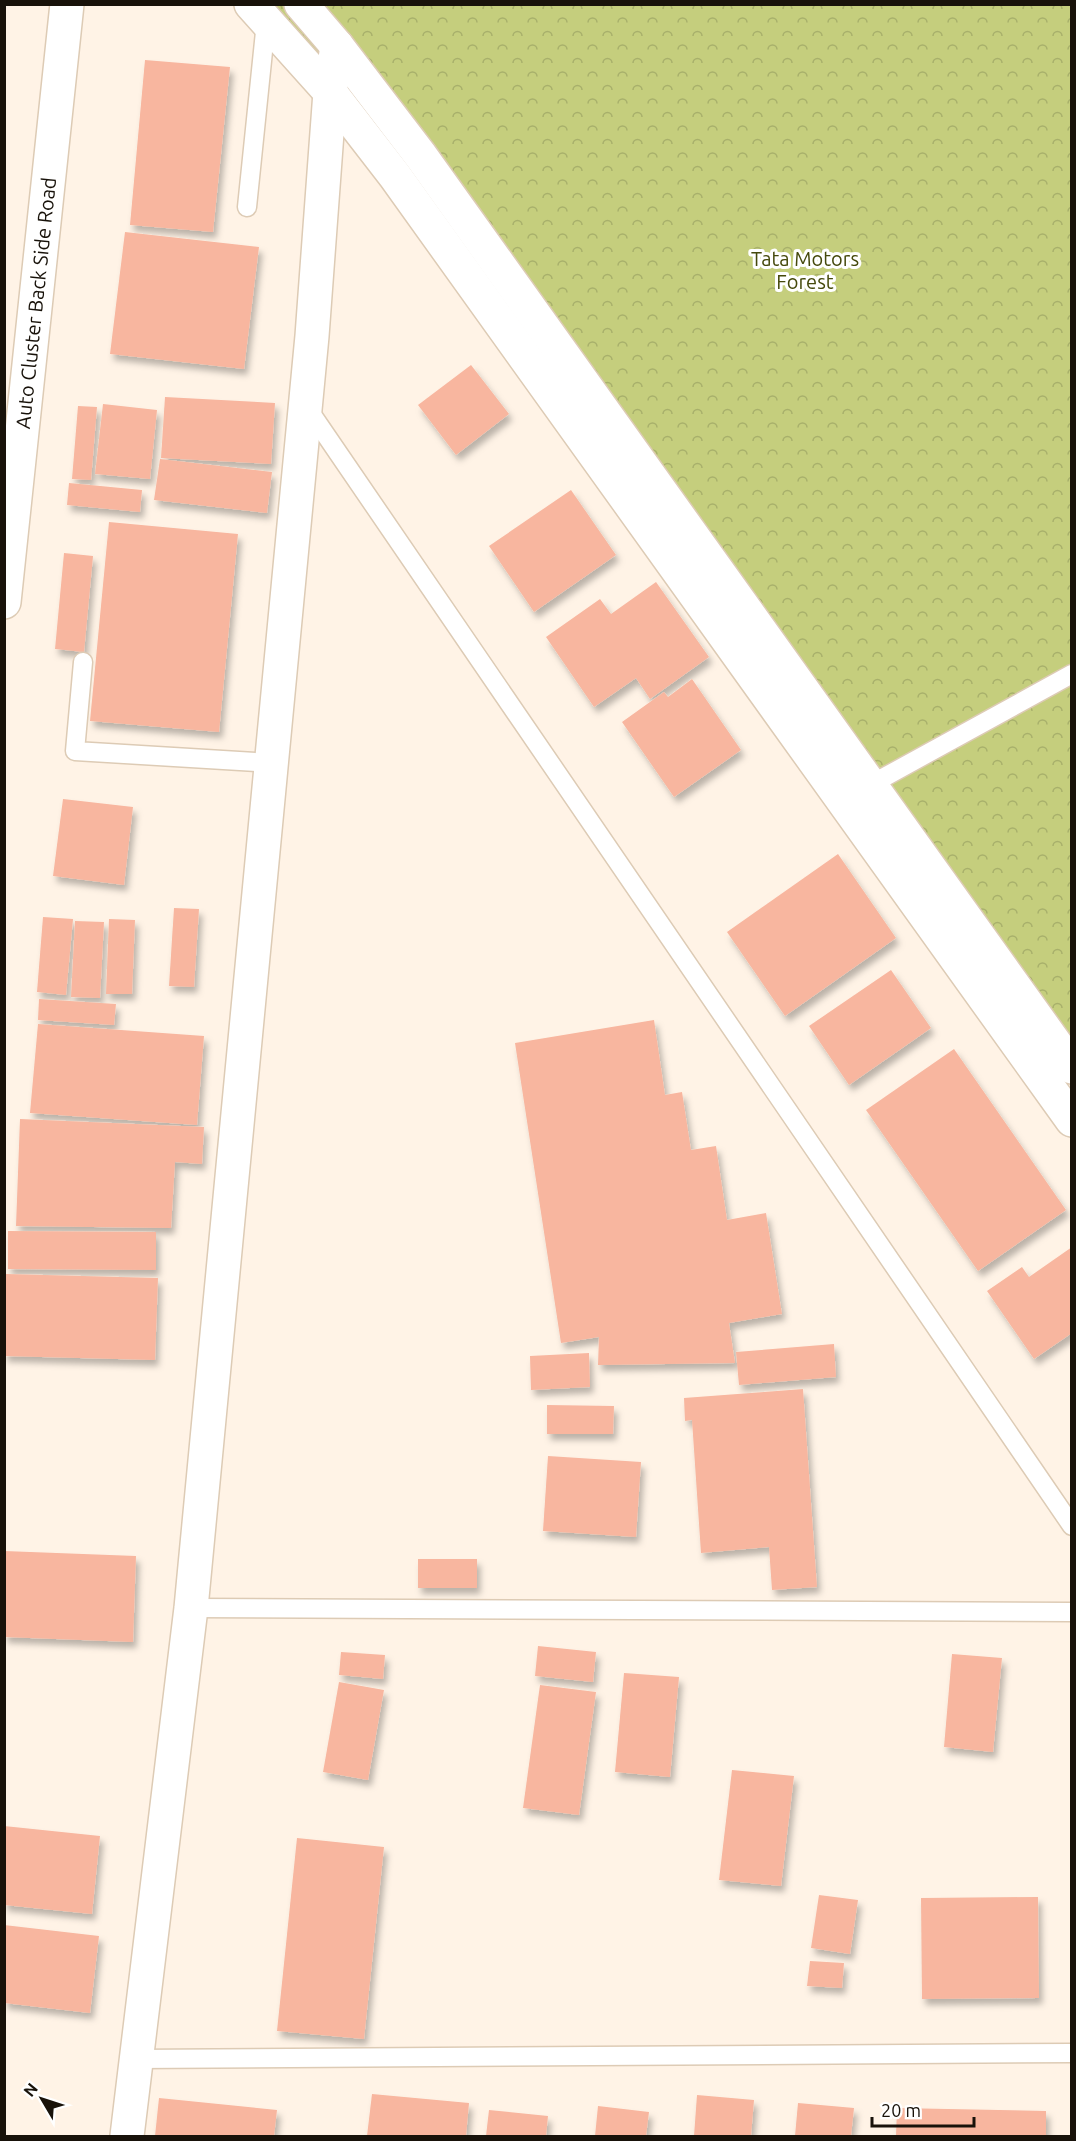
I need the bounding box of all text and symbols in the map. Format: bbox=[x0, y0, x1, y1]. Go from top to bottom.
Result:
street label: Auto Cluster Back Side Road bbox=[11, 176, 60, 430]
park label: Tata Motors Forest bbox=[751, 247, 859, 293]
north arrow bbox=[12, 2069, 72, 2129]
text: N bbox=[20, 2079, 41, 2100]
scale bar bbox=[872, 2090, 974, 2128]
text: 20 m bbox=[881, 2100, 921, 2120]

